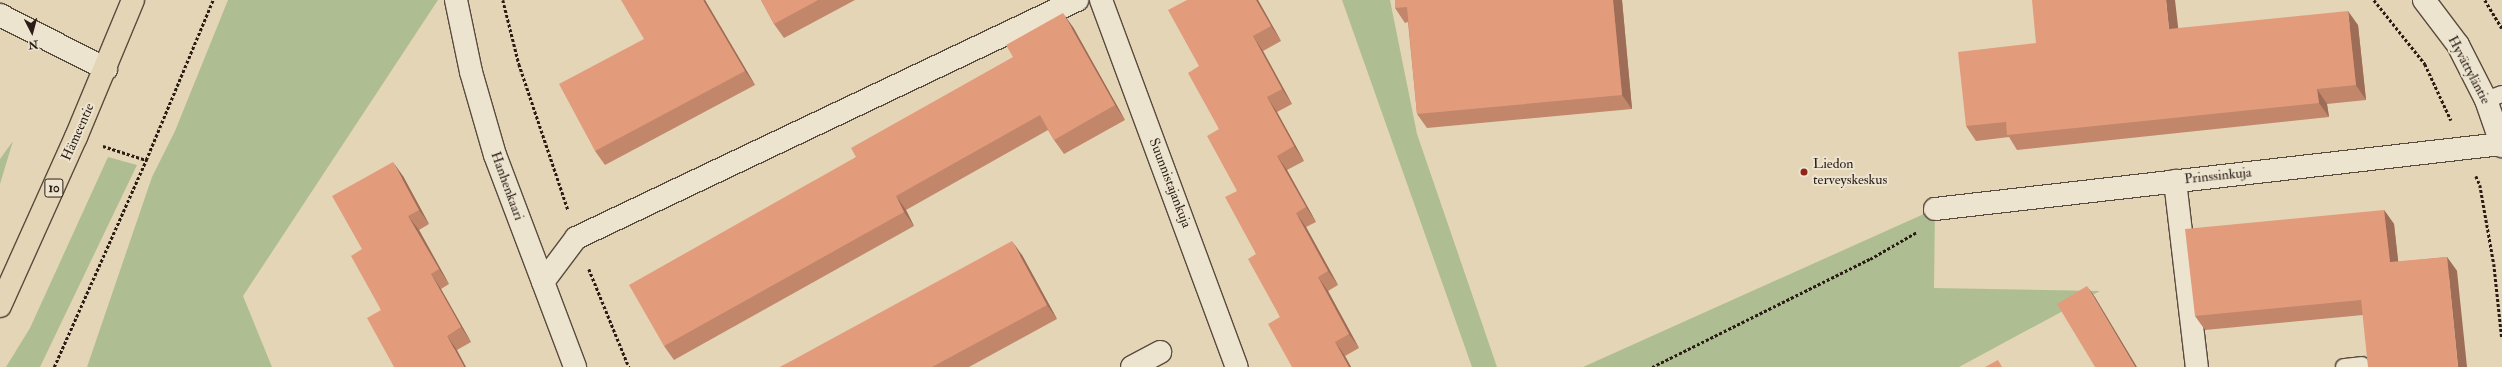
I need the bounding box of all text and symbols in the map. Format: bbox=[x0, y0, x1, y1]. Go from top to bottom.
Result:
north arrow bbox=[12, 12, 52, 52]
street label: Hyvättyläntie bbox=[2444, 33, 2494, 107]
text: N bbox=[28, 37, 39, 51]
street label: Hämeentie bbox=[58, 101, 98, 163]
street label: Suunnistajankuja bbox=[1145, 136, 1195, 230]
street label: Hanhenkaari bbox=[487, 149, 527, 223]
place label: Liedon terveyskeskus bbox=[1813, 156, 1887, 188]
street label: Prinssinkuja bbox=[2184, 164, 2252, 188]
marker: Liedon terveyskeskus bbox=[1798, 166, 1810, 178]
road number: 10 bbox=[44, 177, 64, 199]

